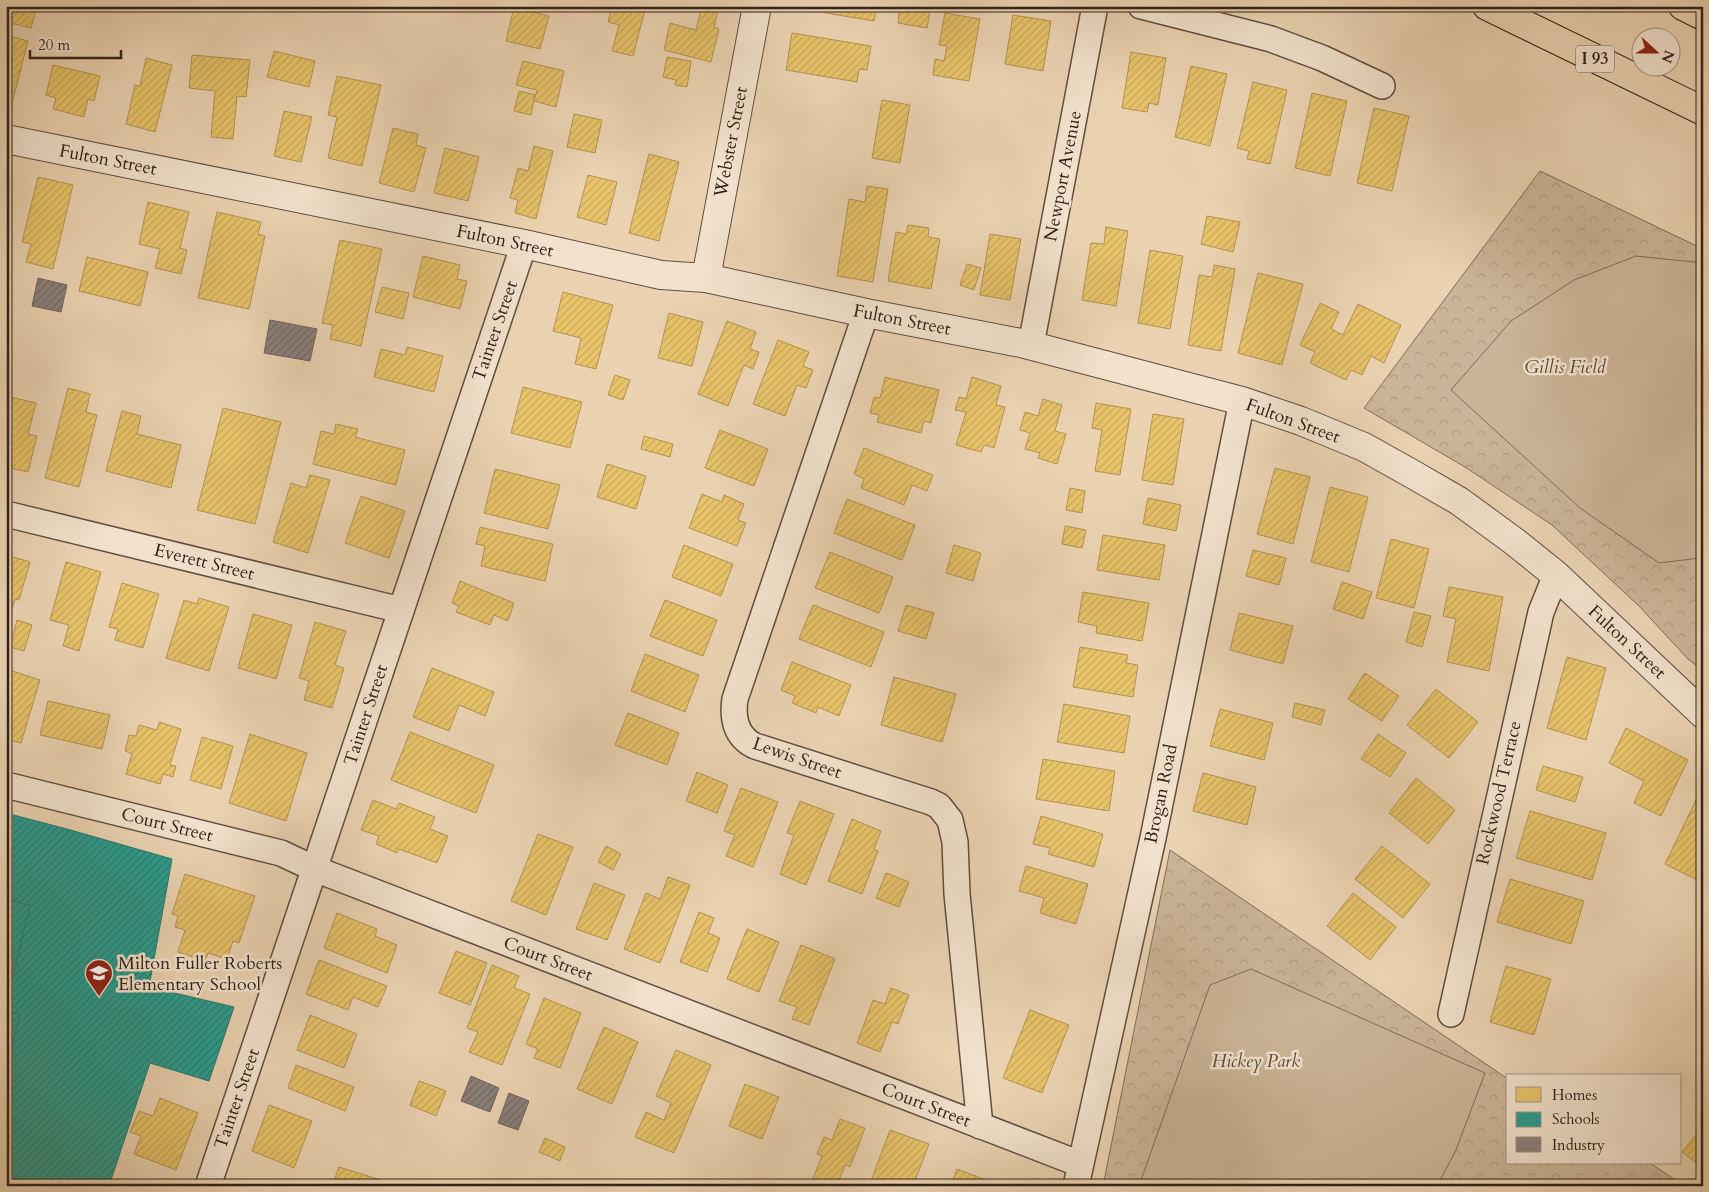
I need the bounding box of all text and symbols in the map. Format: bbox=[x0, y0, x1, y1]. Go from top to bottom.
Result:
scale bar bbox=[30, 28, 121, 60]
north arrow bbox=[1632, 28, 1682, 78]
text: 20 m bbox=[38, 35, 70, 55]
road number: I 93 bbox=[1576, 46, 1614, 72]
text: N bbox=[1657, 47, 1679, 66]
street label: Webster Street bbox=[708, 84, 754, 200]
street label: Newport Avenue bbox=[1038, 108, 1088, 244]
street label: Fulton Street bbox=[57, 138, 159, 182]
street label: Fulton Street bbox=[454, 219, 556, 264]
street label: Tainter Street bbox=[466, 277, 524, 385]
street label: Fulton Street bbox=[851, 298, 953, 342]
park label: Gillis Field bbox=[1525, 355, 1607, 380]
street label: Fulton Street bbox=[1242, 392, 1344, 450]
street label: Everett Street bbox=[151, 537, 257, 587]
street label: Fulton Street bbox=[1582, 599, 1672, 685]
street label: Tainter Street bbox=[338, 661, 394, 769]
street label: Rockwood Terrace bbox=[1470, 719, 1528, 867]
street label: Lewis Street bbox=[749, 731, 845, 785]
street label: Brogan Road bbox=[1138, 742, 1184, 846]
street label: Court Street bbox=[118, 802, 216, 849]
street label: Court Street bbox=[500, 931, 597, 988]
place label: Milton Fuller Roberts Elementary School bbox=[118, 951, 282, 997]
school or university icon: Milton Fuller Roberts Elementary School bbox=[84, 958, 114, 997]
street label: Tainter Street bbox=[208, 1045, 266, 1153]
park label: Hickey Park bbox=[1212, 1049, 1300, 1074]
legend bbox=[1506, 1074, 1682, 1164]
street label: Court Street bbox=[878, 1077, 975, 1134]
text: Homes bbox=[1552, 1085, 1597, 1105]
text: Schools bbox=[1552, 1109, 1600, 1129]
text: Industry bbox=[1552, 1135, 1605, 1155]

